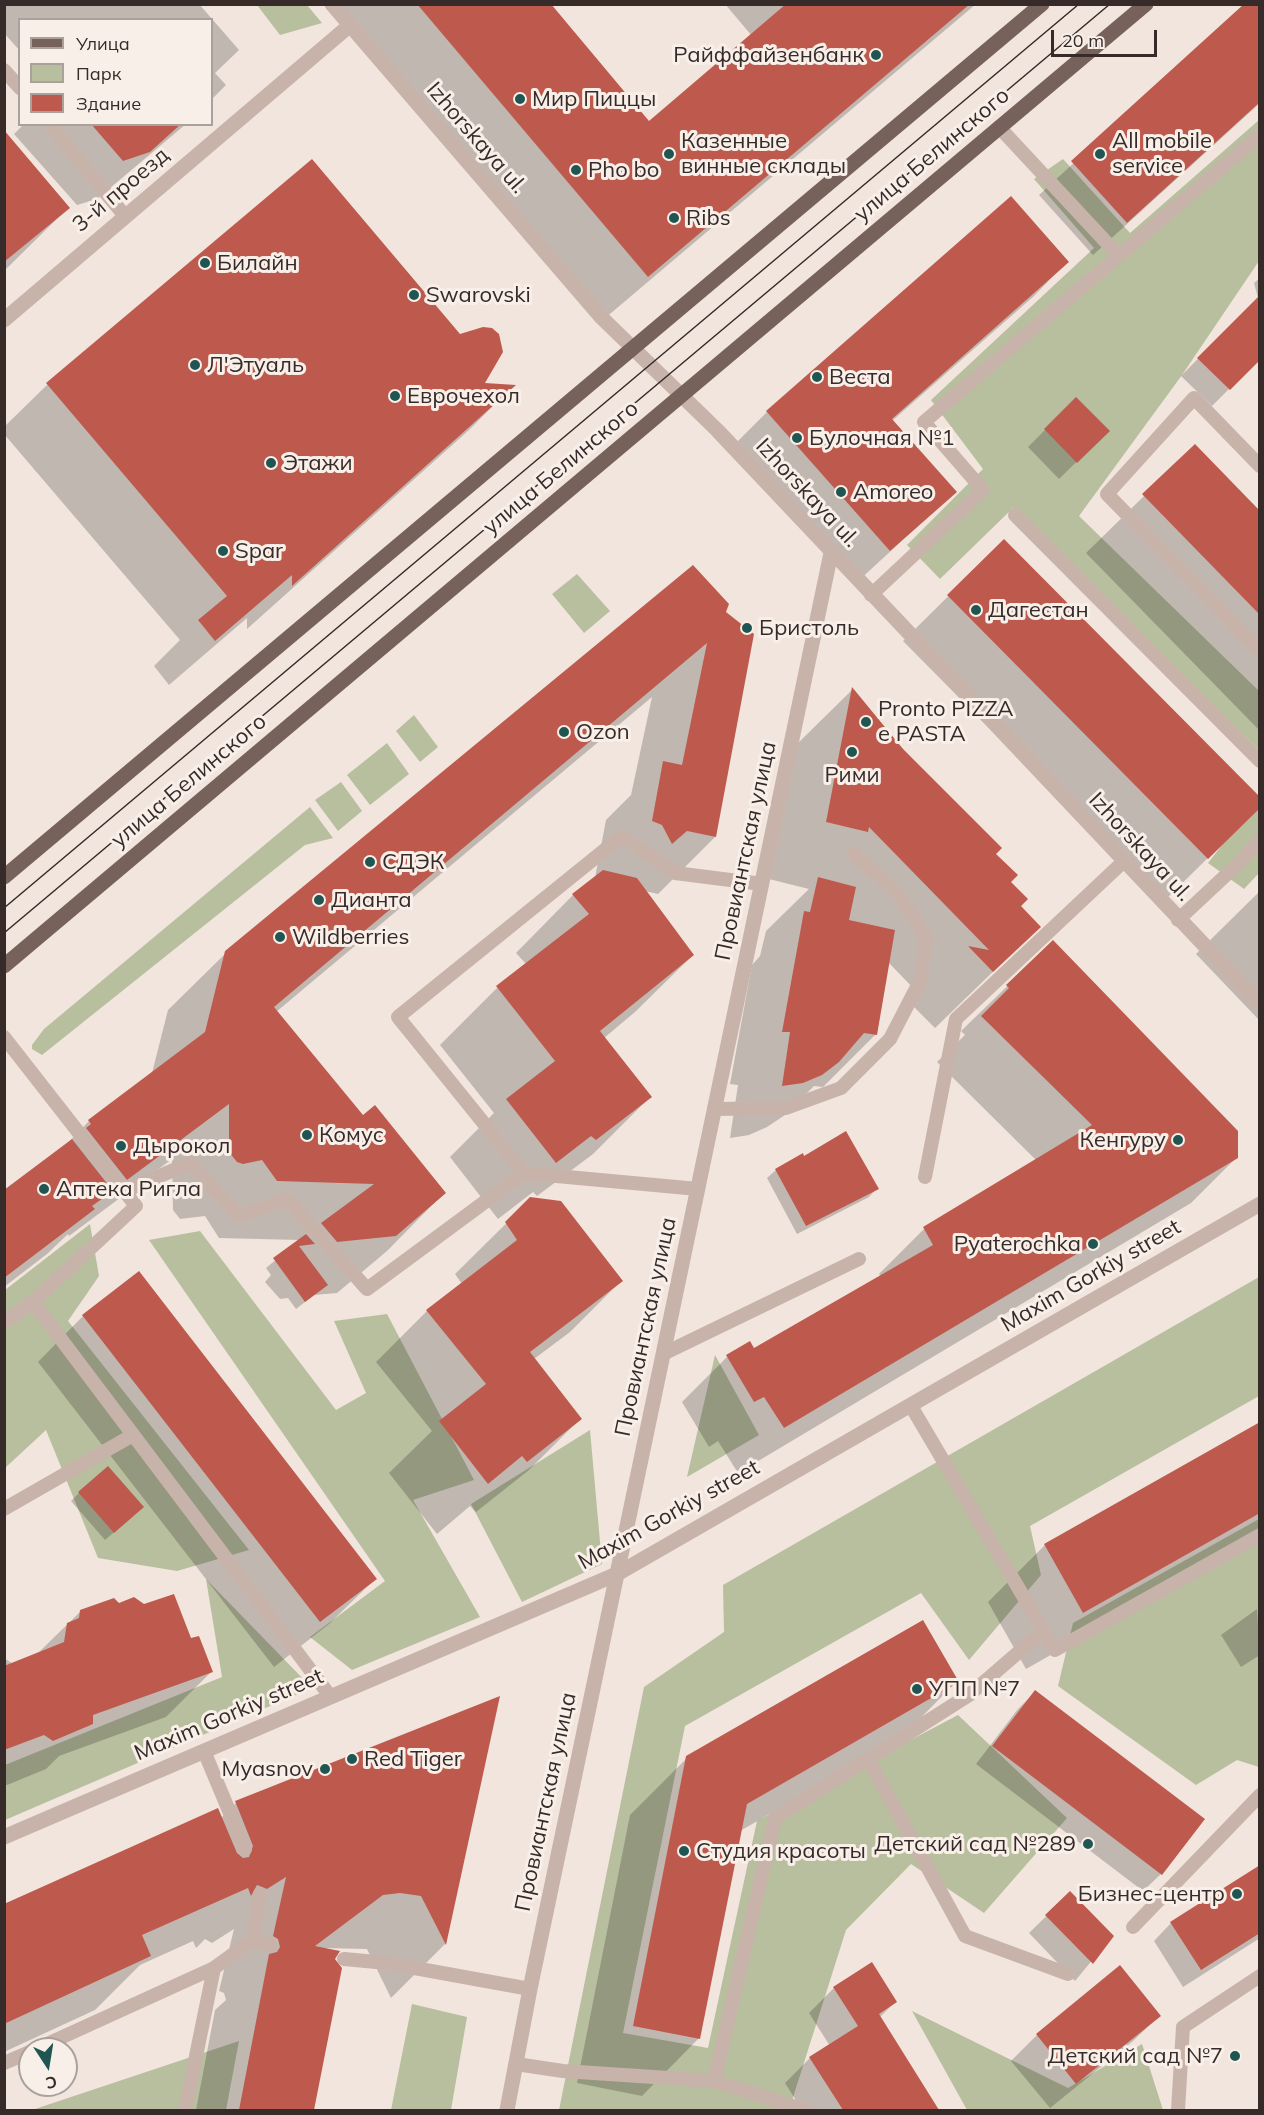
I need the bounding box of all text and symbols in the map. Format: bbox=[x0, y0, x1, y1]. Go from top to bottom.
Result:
legend bbox=[18, 18, 213, 126]
scale bar bbox=[1054, 18, 1160, 56]
text: 20 m bbox=[1062, 29, 1104, 52]
text: Улица bbox=[76, 32, 130, 55]
place label: Райффайзенбанк bbox=[673, 42, 864, 68]
marker: Райффайзенбанк bbox=[869, 48, 883, 62]
text: Парк bbox=[76, 62, 121, 85]
street label: Izhorskaya ul. bbox=[420, 77, 532, 199]
street label: улица Белинского bbox=[849, 82, 1015, 228]
place label: Мир Пиццы bbox=[532, 86, 656, 112]
text: Здание bbox=[76, 92, 141, 115]
marker: Мир Пиццы bbox=[513, 92, 527, 106]
place label: Казенные винные склады bbox=[681, 128, 846, 180]
place label: All mobile service bbox=[1112, 128, 1212, 180]
street label: 3-й проезд bbox=[67, 142, 175, 238]
marker: Казенные винные склады bbox=[662, 147, 676, 161]
marker: All mobile service bbox=[1093, 147, 1107, 161]
place label: Pho bo bbox=[588, 157, 659, 183]
marker: Pho bo bbox=[569, 163, 583, 177]
place label: Ribs bbox=[686, 205, 731, 231]
marker: Ribs bbox=[667, 211, 681, 225]
place label: Билайн bbox=[217, 250, 298, 276]
marker: Билайн bbox=[198, 256, 212, 270]
place label: Swarovski bbox=[426, 282, 531, 308]
marker: Swarovski bbox=[407, 288, 421, 302]
place label: Л'Этуаль bbox=[207, 352, 304, 378]
marker: Л'Этуаль bbox=[188, 358, 202, 372]
place label: Веста bbox=[829, 364, 891, 390]
marker: Веста bbox=[810, 370, 824, 384]
place label: Еврочехол bbox=[407, 383, 520, 409]
marker: Еврочехол bbox=[388, 389, 402, 403]
street label: улица Белинского bbox=[478, 395, 644, 541]
place label: Булочная №1 bbox=[809, 425, 955, 451]
marker: Булочная №1 bbox=[790, 431, 804, 445]
street label: Izhorskaya ul. bbox=[750, 433, 864, 553]
place label: Этажи bbox=[283, 450, 352, 476]
marker: Этажи bbox=[264, 456, 278, 470]
place label: Amoreo bbox=[853, 479, 933, 505]
marker: Amoreo bbox=[834, 485, 848, 499]
place label: Spar bbox=[235, 538, 283, 564]
marker: Spar bbox=[216, 544, 230, 558]
place label: Дагестан bbox=[988, 597, 1089, 623]
marker: Дагестан bbox=[969, 603, 983, 617]
place label: Бристоль bbox=[759, 615, 859, 641]
marker: Бристоль bbox=[740, 621, 754, 635]
place label: Pronto PIZZA e PASTA bbox=[878, 696, 1013, 748]
street label: улица Белинского bbox=[106, 708, 272, 854]
marker: Pronto PIZZA e PASTA bbox=[859, 715, 873, 729]
place label: Ozon bbox=[576, 719, 630, 745]
marker: Ozon bbox=[557, 725, 571, 739]
street label: Провиантская улица bbox=[710, 739, 782, 963]
marker: Рими bbox=[845, 745, 859, 759]
place label: Рими bbox=[824, 762, 880, 788]
street label: Izhorskaya ul. bbox=[1083, 787, 1197, 907]
place label: СДЭК bbox=[382, 849, 444, 875]
marker: СДЭК bbox=[363, 855, 377, 869]
place label: Дианта bbox=[331, 887, 412, 913]
marker: Дианта bbox=[312, 893, 326, 907]
place label: Wildberries bbox=[292, 924, 409, 950]
marker: Wildberries bbox=[273, 930, 287, 944]
place label: Комус bbox=[319, 1122, 384, 1148]
place label: Кенгуру bbox=[1079, 1127, 1166, 1153]
marker: Комус bbox=[300, 1128, 314, 1142]
place label: Дырокол bbox=[133, 1133, 231, 1159]
marker: Кенгуру bbox=[1171, 1133, 1185, 1147]
marker: Дырокол bbox=[114, 1139, 128, 1153]
place label: Аптека Ригла bbox=[56, 1176, 201, 1202]
marker: Аптека Ригла bbox=[37, 1182, 51, 1196]
street label: Maxim Gorkiy street bbox=[997, 1214, 1185, 1338]
street label: Провиантская улица bbox=[610, 1215, 682, 1439]
place label: Pyaterochka bbox=[954, 1231, 1081, 1257]
marker: Pyaterochka bbox=[1086, 1237, 1100, 1251]
street label: Maxim Gorkiy street bbox=[574, 1454, 764, 1576]
street label: Maxim Gorkiy street bbox=[131, 1663, 327, 1767]
place label: УПП №7 bbox=[929, 1676, 1020, 1702]
marker: УПП №7 bbox=[910, 1682, 924, 1696]
street label: Провиантская улица bbox=[510, 1690, 582, 1914]
place label: Red Tiger bbox=[364, 1746, 462, 1772]
marker: Red Tiger bbox=[345, 1752, 359, 1766]
place label: Myasnov bbox=[222, 1756, 313, 1782]
marker: Myasnov bbox=[318, 1762, 332, 1776]
place label: Детский сад №289 bbox=[874, 1831, 1076, 1857]
marker: Детский сад №289 bbox=[1081, 1837, 1095, 1851]
place label: Студия красоты bbox=[696, 1838, 866, 1864]
marker: Студия красоты bbox=[677, 1844, 691, 1858]
place label: Бизнес-центр bbox=[1078, 1881, 1225, 1907]
marker: Бизнес-центр bbox=[1230, 1887, 1244, 1901]
north arrow bbox=[18, 2037, 78, 2097]
place label: Детский сад №7 bbox=[1048, 2043, 1223, 2069]
marker: Детский сад №7 bbox=[1228, 2049, 1242, 2063]
text: С bbox=[44, 2072, 59, 2094]

